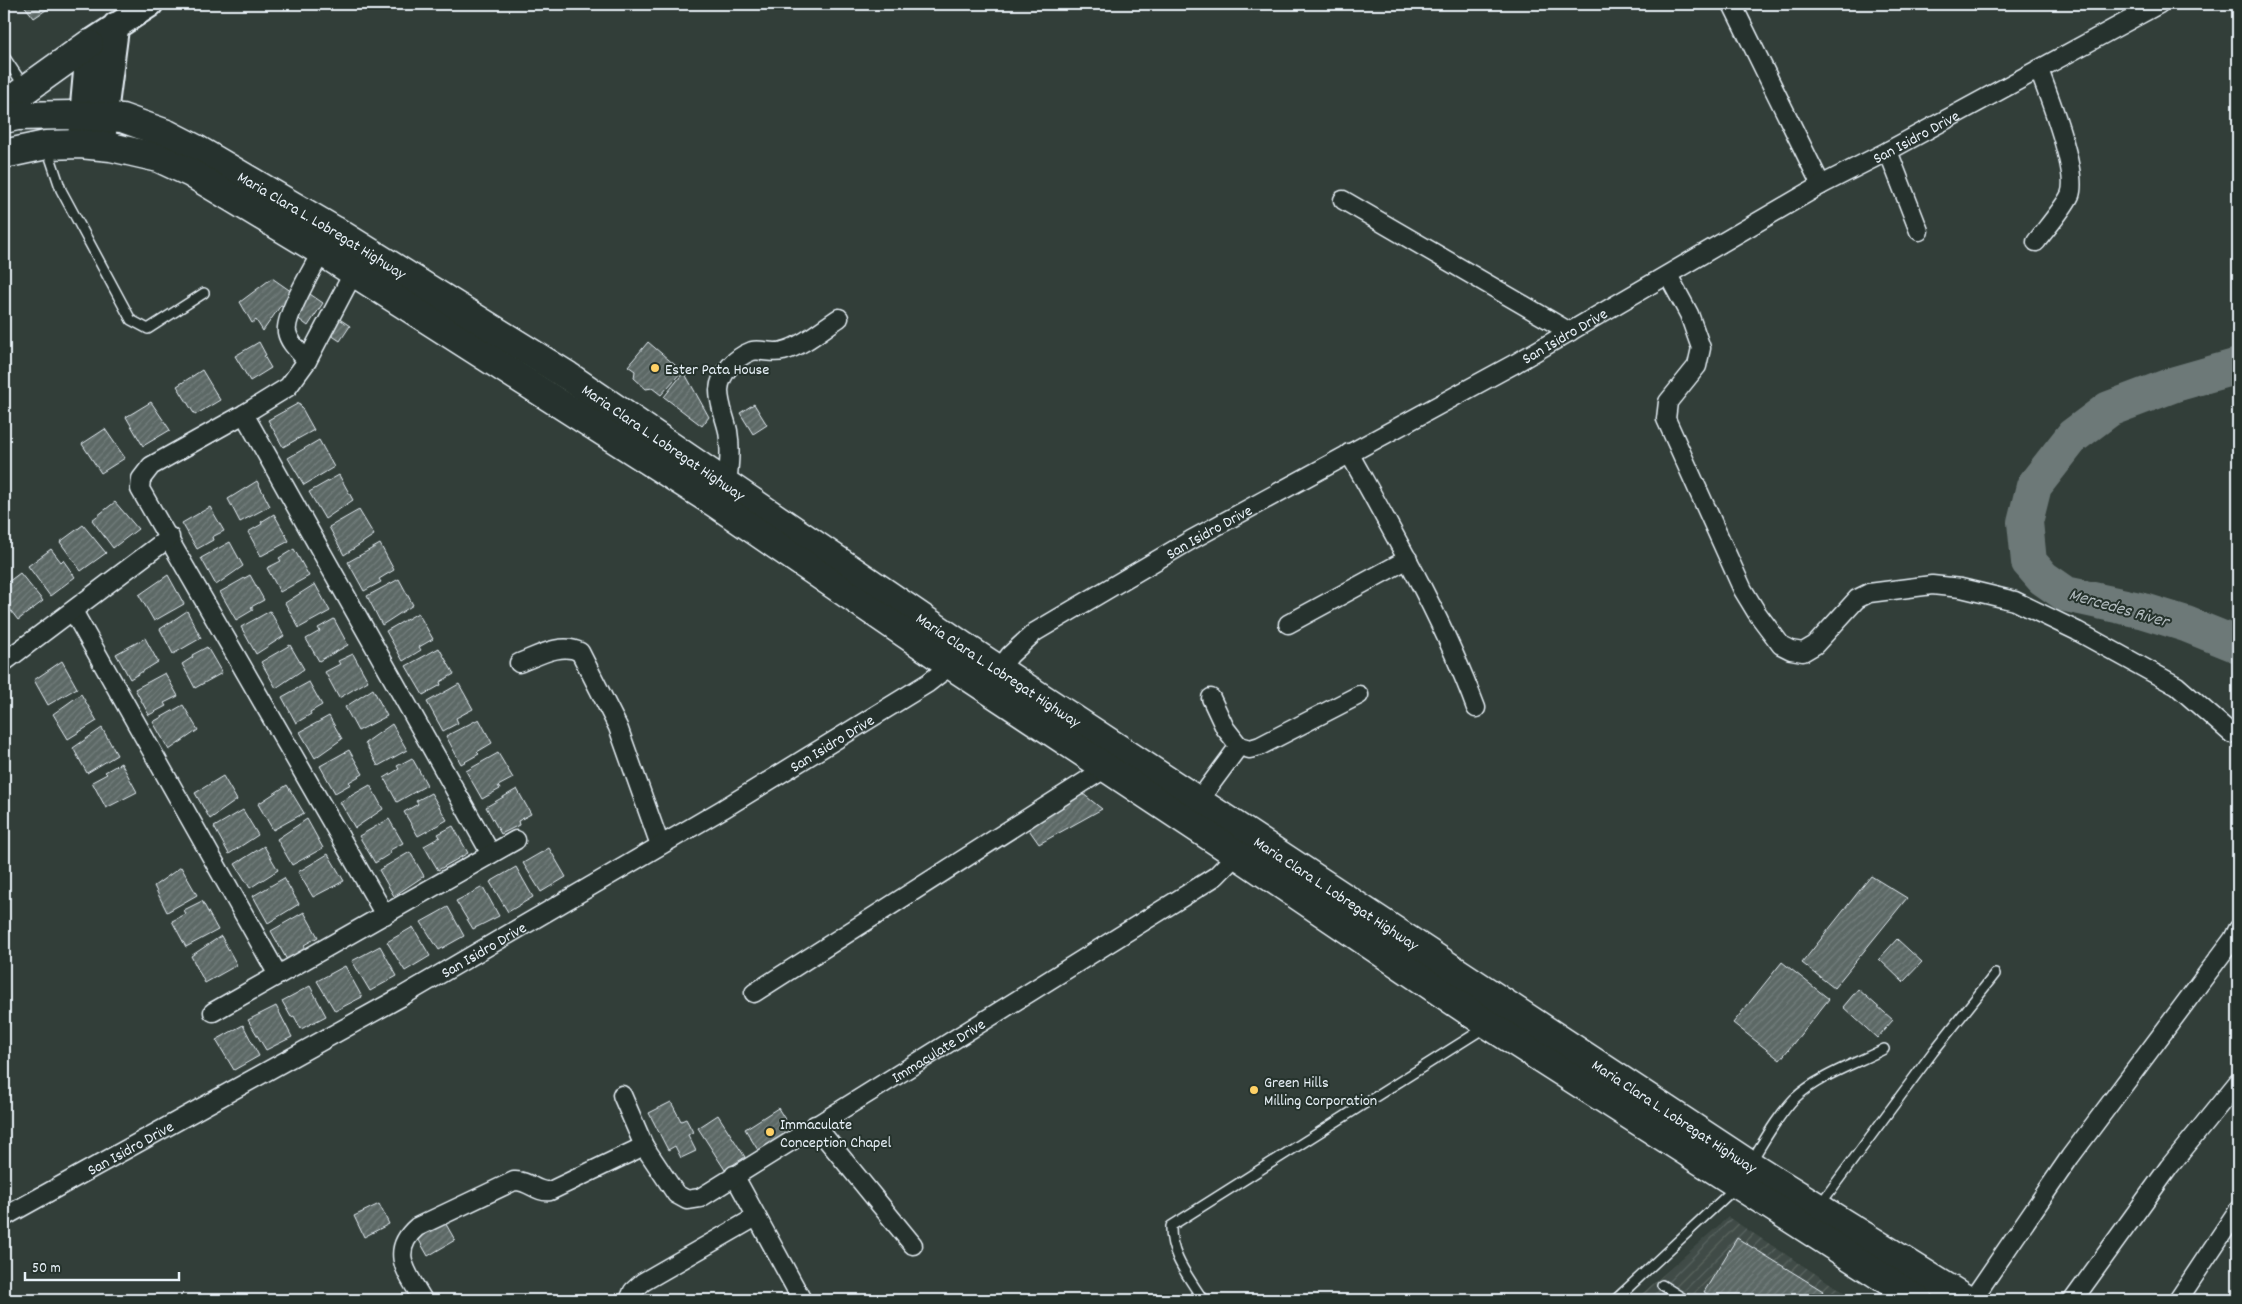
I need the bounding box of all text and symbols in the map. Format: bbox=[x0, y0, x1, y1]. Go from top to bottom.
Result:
street label: San Isidro Drive bbox=[1869, 105, 1964, 171]
street label: Maria Clara L. Lobregat Highway bbox=[232, 167, 410, 287]
street label: San Isidro Drive bbox=[1518, 303, 1612, 371]
place label: Ester Pata House bbox=[665, 359, 769, 382]
marker: Ester Pata House bbox=[649, 362, 661, 374]
street label: Maria Clara L. Lobregat Highway bbox=[576, 380, 749, 508]
street label: San Isidro Drive bbox=[1162, 500, 1257, 566]
water label: Mercedes River bbox=[2066, 583, 2173, 636]
street label: Maria Clara L. Lobregat Highway bbox=[911, 608, 1085, 735]
street label: San Isidro Drive bbox=[786, 710, 879, 779]
street label: Maria Clara L. Lobregat Highway bbox=[1248, 832, 1423, 958]
street label: San Isidro Drive bbox=[437, 917, 531, 985]
street label: Immaculate Drive bbox=[888, 1014, 990, 1090]
street label: Maria Clara L. Lobregat Highway bbox=[1586, 1055, 1761, 1181]
place label: Green Hills Milling Corporation bbox=[1264, 1072, 1377, 1113]
marker: Green Hills Milling Corporation bbox=[1248, 1084, 1260, 1096]
place label: Immaculate Conception Chapel bbox=[780, 1114, 891, 1155]
street label: San Isidro Drive bbox=[84, 1116, 178, 1183]
marker: Immaculate Conception Chapel bbox=[764, 1126, 776, 1138]
scale bar bbox=[25, 1249, 179, 1281]
text: 50 m bbox=[32, 1258, 61, 1280]

